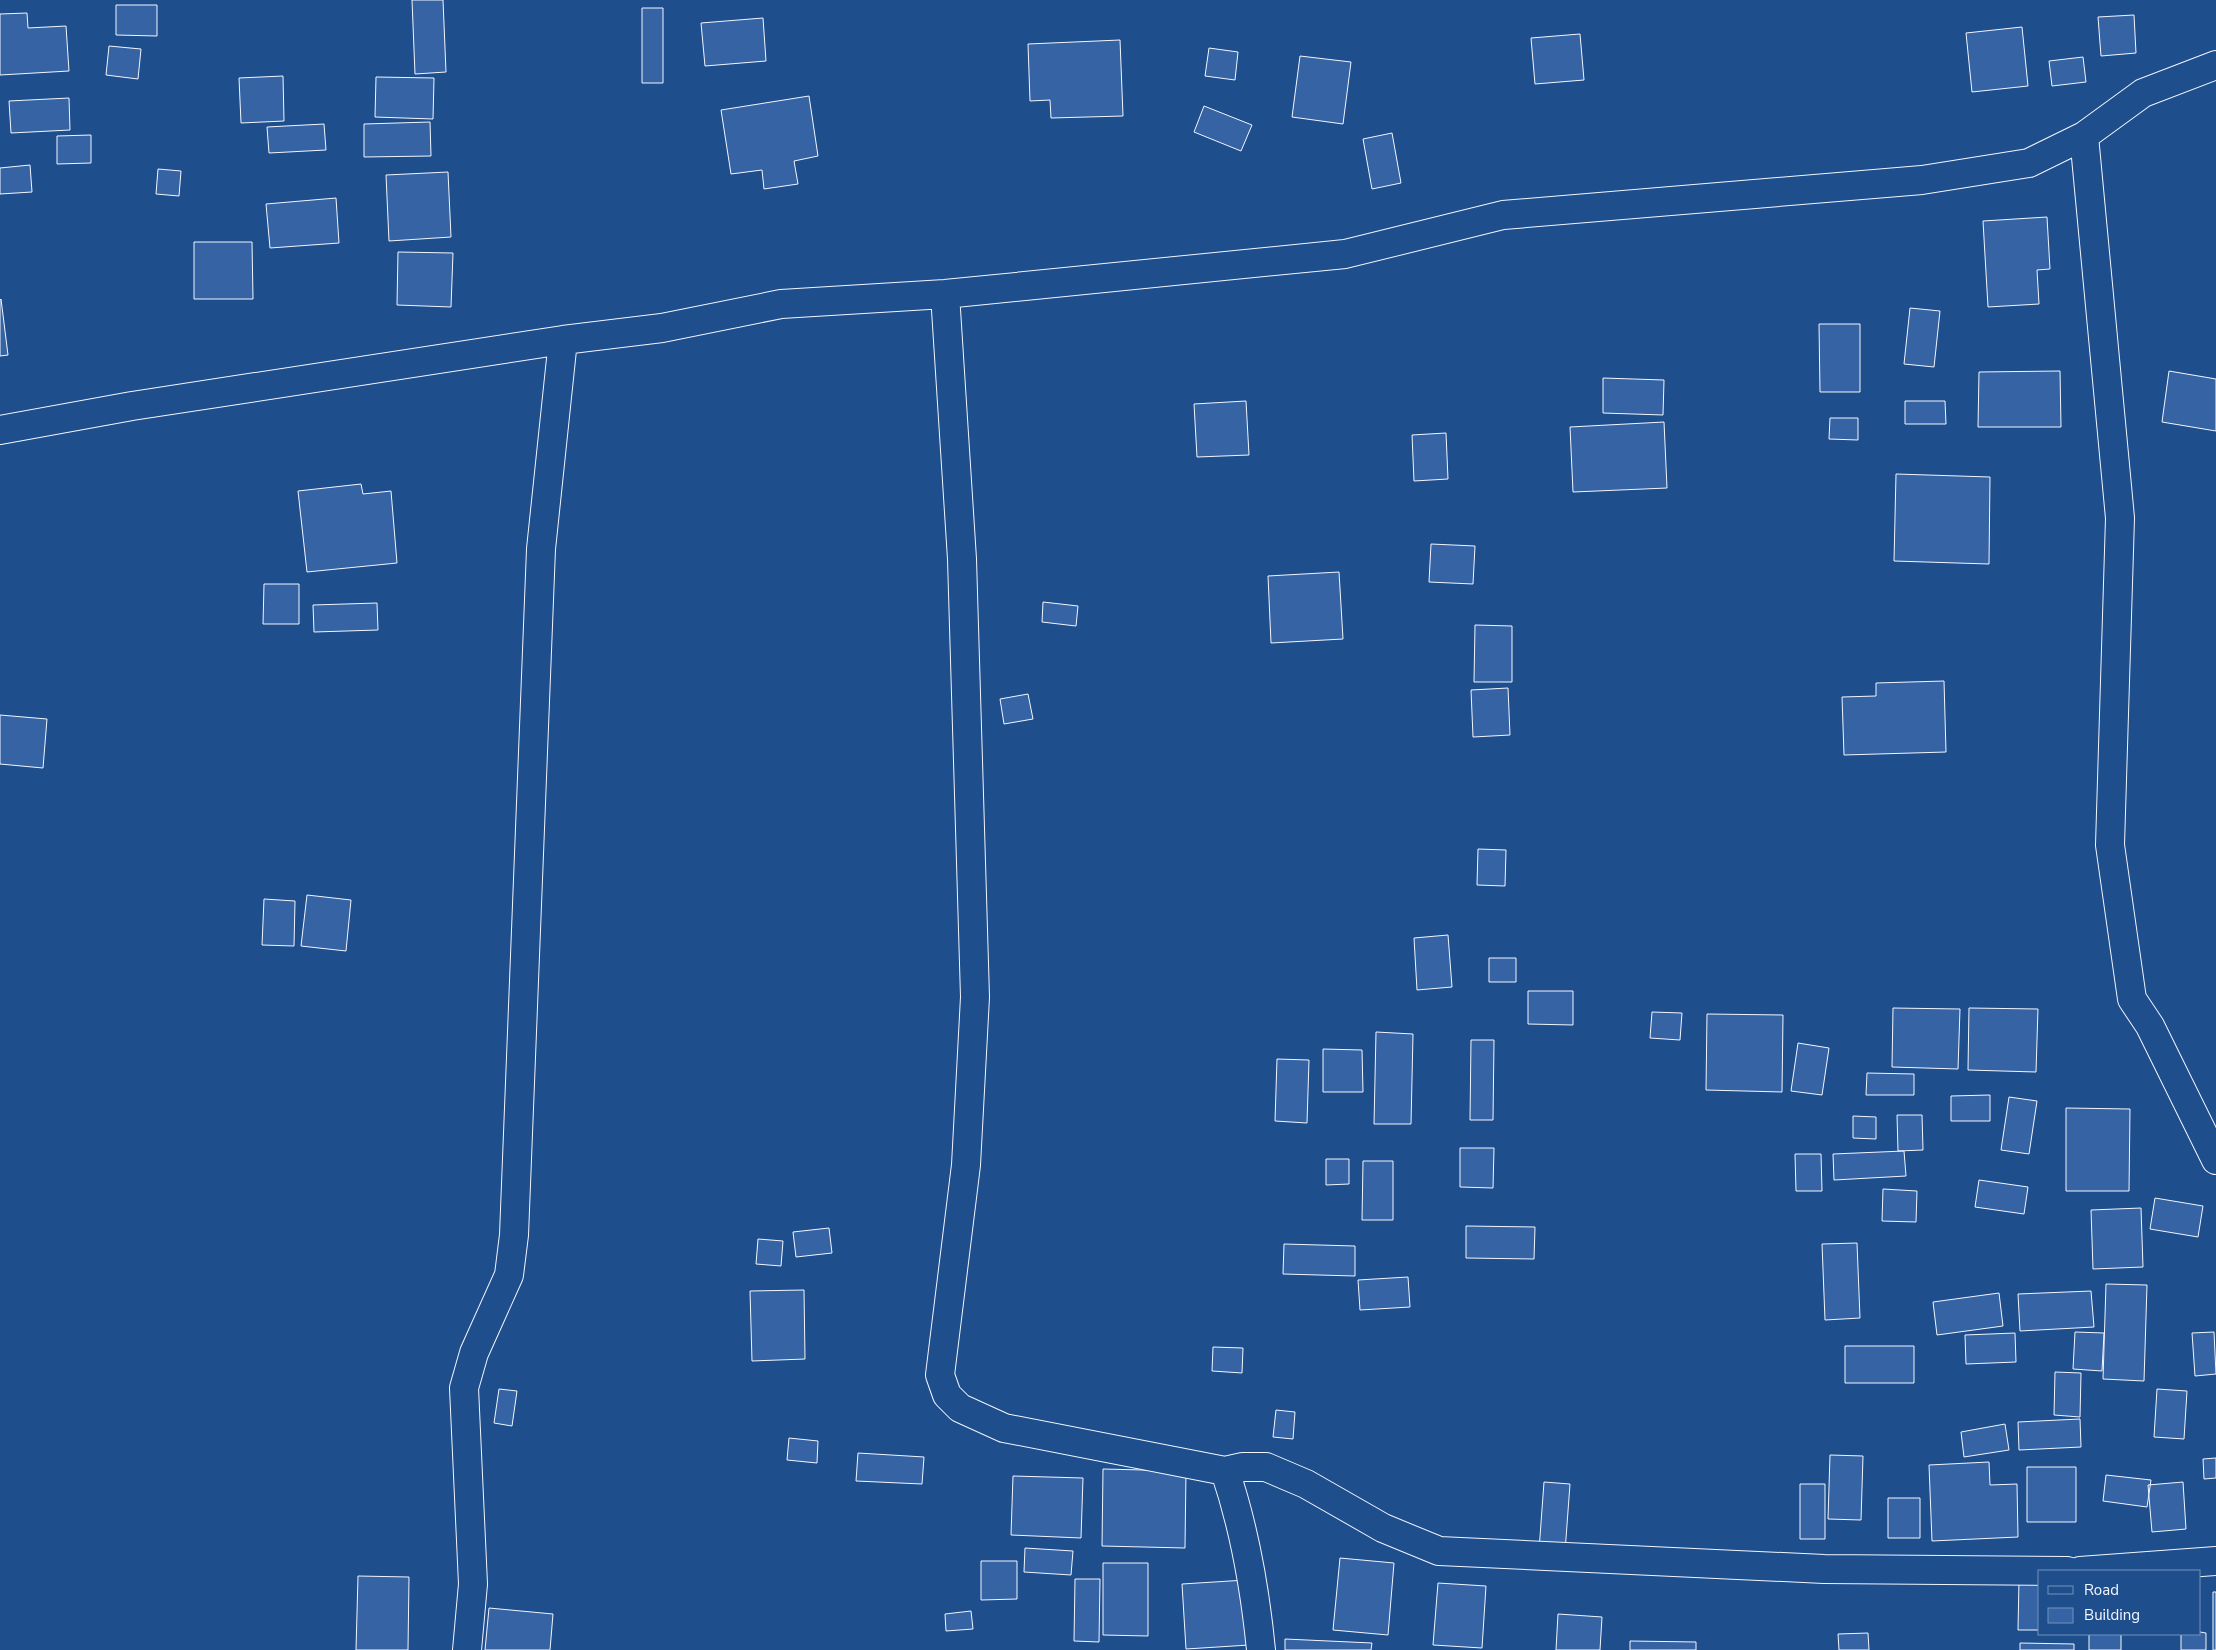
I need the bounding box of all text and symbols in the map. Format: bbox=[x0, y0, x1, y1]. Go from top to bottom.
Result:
legend bbox=[2038, 1570, 2201, 1635]
text: Road bbox=[2084, 1580, 2119, 1600]
text: Building bbox=[2084, 1605, 2140, 1625]

